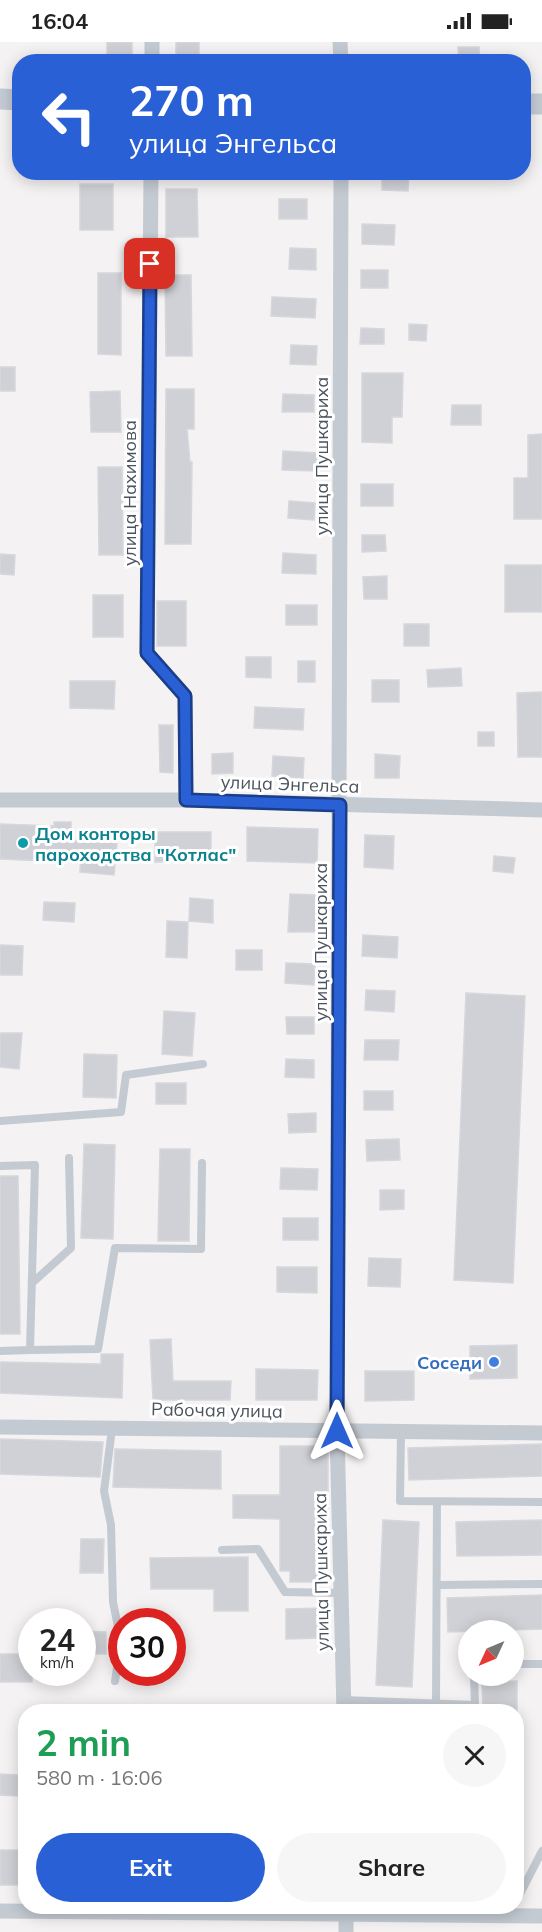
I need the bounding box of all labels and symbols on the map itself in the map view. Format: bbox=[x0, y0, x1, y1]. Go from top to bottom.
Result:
pin bbox=[124, 238, 175, 289]
street label: улица Пушкариха bbox=[310, 377, 333, 535]
street label: улица Нахимова bbox=[118, 420, 141, 566]
street label: улица Энгельса bbox=[220, 770, 360, 798]
place label: Дом конторы пароходства "Котлас" bbox=[35, 822, 236, 866]
marker: Дом конторы пароходства "Котлас" bbox=[16, 836, 30, 850]
street label: улица Пушкариха bbox=[309, 863, 332, 1021]
place label: Соседи bbox=[417, 1351, 482, 1374]
marker: Соседи bbox=[487, 1355, 501, 1369]
street label: Рабочая улица bbox=[151, 1397, 283, 1423]
position arrow bbox=[305, 1399, 369, 1463]
street label: улица Пушкариха bbox=[308, 1493, 334, 1651]
speed limit sign: 30 bbox=[108, 1608, 186, 1686]
north arrow bbox=[458, 1620, 524, 1686]

